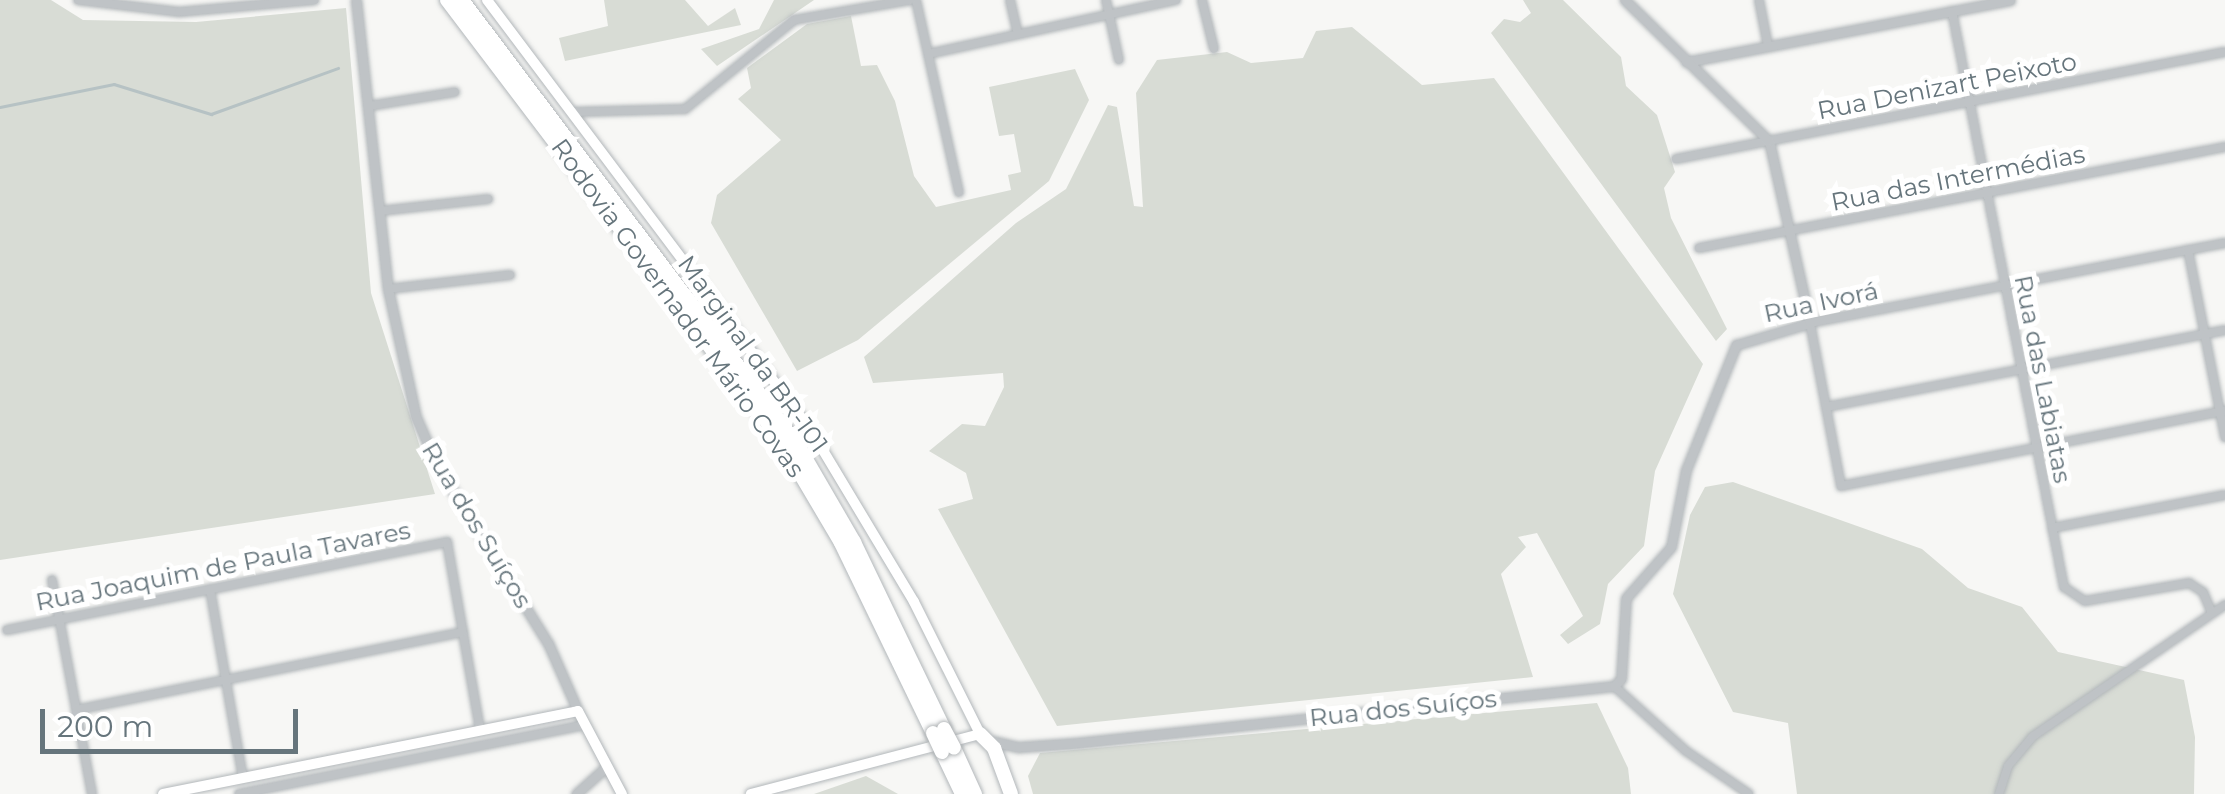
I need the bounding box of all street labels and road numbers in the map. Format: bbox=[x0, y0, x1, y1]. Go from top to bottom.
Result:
street label: Rua Denizart Peixoto bbox=[1815, 46, 2079, 126]
street label: Rodovia Governador Mário Covas bbox=[545, 133, 811, 483]
street label: Rua das Intermédias bbox=[1829, 139, 2087, 217]
street label: Marginal da BR-101 bbox=[672, 250, 834, 458]
street label: Rua das Labiatas bbox=[2008, 273, 2078, 485]
street label: Rua Ivorá bbox=[1761, 275, 1881, 329]
street label: Rua dos Suíços bbox=[416, 437, 538, 613]
street label: Rua Joaquim de Paula Tavares bbox=[33, 515, 413, 617]
street label: Rua dos Suíços bbox=[1308, 683, 1498, 733]

